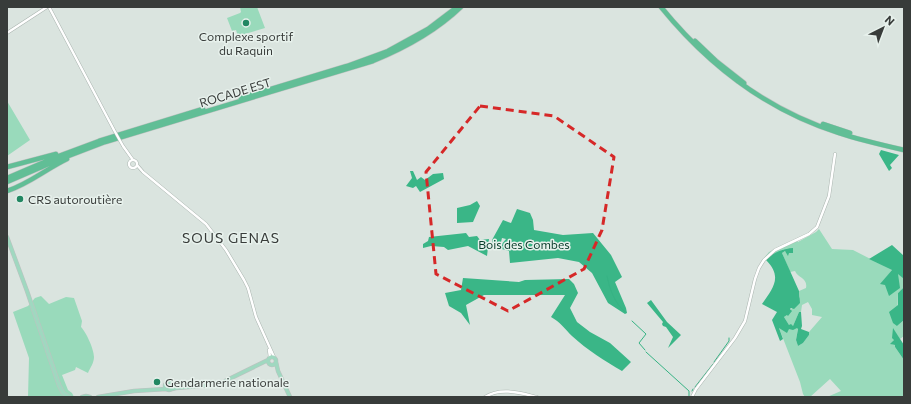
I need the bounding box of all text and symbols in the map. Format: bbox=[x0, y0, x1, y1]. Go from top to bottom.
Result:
north arrow bbox=[863, 8, 903, 48]
text: N bbox=[883, 13, 897, 28]
marker: Complexe sportif du Raquin bbox=[241, 18, 251, 28]
place label: Complexe sportif du Raquin bbox=[199, 29, 293, 57]
street label: ROCADE EST bbox=[198, 74, 273, 110]
place label: CRS autoroutière bbox=[28, 192, 122, 206]
marker: CRS autoroutière bbox=[15, 194, 25, 204]
district label: SOUS GENAS bbox=[182, 229, 280, 246]
park label: Bois des Combes bbox=[478, 237, 570, 251]
place label: Gendarmerie nationale bbox=[165, 375, 289, 389]
marker: Gendarmerie nationale bbox=[152, 377, 162, 387]

